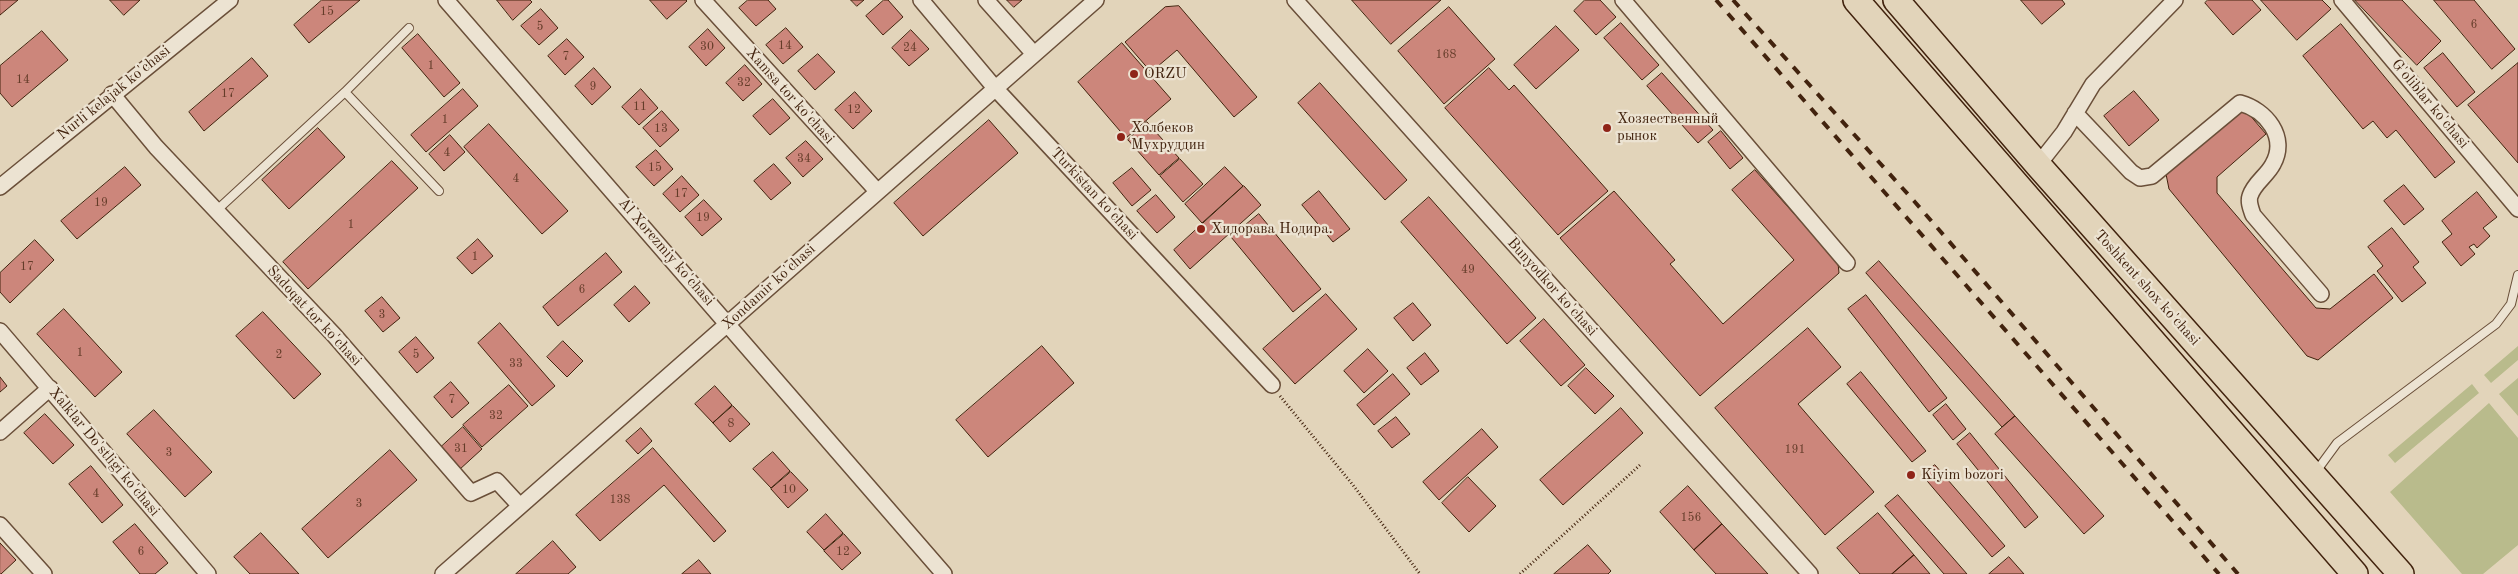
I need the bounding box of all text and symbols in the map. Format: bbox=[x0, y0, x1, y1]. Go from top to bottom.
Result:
house number: 15 bbox=[320, 5, 334, 19]
house number: 6 bbox=[2471, 18, 2477, 32]
house number: 5 bbox=[537, 20, 543, 34]
house number: 14 bbox=[778, 39, 792, 53]
house number: 30 bbox=[700, 40, 714, 54]
house number: 24 bbox=[903, 41, 917, 55]
street label: Nurli kelajak ko'chasi bbox=[54, 42, 174, 144]
street label: Xamsa tor ko'chasi bbox=[742, 44, 838, 148]
house number: 168 bbox=[1436, 48, 1456, 62]
house number: 7 bbox=[563, 50, 569, 64]
street label: G'oliblar ko'chasi bbox=[2387, 56, 2473, 152]
house number: 1 bbox=[428, 59, 434, 73]
place label: ORZU bbox=[1144, 65, 1187, 83]
marker: ORZU bbox=[1128, 68, 1140, 80]
house number: 14 bbox=[16, 73, 30, 87]
house number: 32 bbox=[737, 76, 751, 90]
house number: 9 bbox=[590, 80, 596, 94]
house number: 17 bbox=[221, 87, 235, 101]
house number: 11 bbox=[633, 100, 647, 114]
house number: 12 bbox=[847, 103, 861, 117]
place label: Хозяественный рынок bbox=[1617, 110, 1719, 145]
house number: 1 bbox=[442, 113, 448, 127]
place label: Холбеков Мухруддин bbox=[1131, 119, 1205, 154]
house number: 13 bbox=[654, 122, 668, 136]
marker: Хозяественный рынок bbox=[1601, 122, 1613, 134]
marker: Холбеков Мухруддин bbox=[1115, 131, 1127, 143]
street label: Turkistan ko'chasi bbox=[1047, 144, 1141, 244]
house number: 4 bbox=[444, 146, 450, 160]
house number: 34 bbox=[797, 152, 811, 166]
house number: 15 bbox=[648, 161, 662, 175]
house number: 4 bbox=[513, 172, 519, 186]
house number: 17 bbox=[674, 187, 688, 201]
street label: Al Xorezmiy ko'chasi bbox=[614, 194, 718, 310]
house number: 19 bbox=[94, 196, 108, 210]
house number: 19 bbox=[696, 211, 710, 225]
house number: 1 bbox=[348, 218, 354, 232]
place label: Хидорава Нодира. bbox=[1211, 220, 1333, 238]
marker: Хидорава Нодира. bbox=[1195, 223, 1207, 235]
street label: Toshkent shox ko'chasi bbox=[2090, 226, 2204, 350]
street label: Bunyodkor ko'chasi bbox=[1503, 234, 1601, 340]
street label: Xondamir ko'chasi bbox=[719, 240, 819, 334]
house number: 1 bbox=[472, 250, 478, 264]
house number: 17 bbox=[20, 260, 34, 274]
street label: Sadoqat tor ko'chasi bbox=[263, 262, 365, 370]
house number: 49 bbox=[1461, 263, 1475, 277]
house number: 6 bbox=[579, 283, 585, 297]
house number: 3 bbox=[379, 308, 385, 322]
house number: 1 bbox=[77, 346, 83, 360]
house number: 2 bbox=[276, 348, 282, 362]
house number: 5 bbox=[413, 348, 419, 362]
house number: 33 bbox=[509, 357, 523, 371]
street label: Xalklar Do'stligi ko'chasi bbox=[45, 384, 163, 520]
house number: 7 bbox=[449, 393, 455, 407]
house number: 32 bbox=[489, 409, 503, 423]
house number: 8 bbox=[728, 417, 734, 431]
house number: 31 bbox=[454, 442, 468, 456]
house number: 191 bbox=[1785, 443, 1805, 457]
house number: 3 bbox=[166, 446, 172, 460]
place label: Kiyim bozori bbox=[1921, 466, 2004, 484]
marker: Kiyim bozori bbox=[1905, 469, 1917, 481]
house number: 10 bbox=[782, 483, 796, 497]
house number: 4 bbox=[93, 487, 99, 501]
house number: 138 bbox=[610, 493, 630, 507]
house number: 3 bbox=[356, 497, 362, 511]
house number: 156 bbox=[1681, 511, 1701, 525]
house number: 6 bbox=[138, 545, 144, 559]
house number: 12 bbox=[836, 545, 850, 559]

